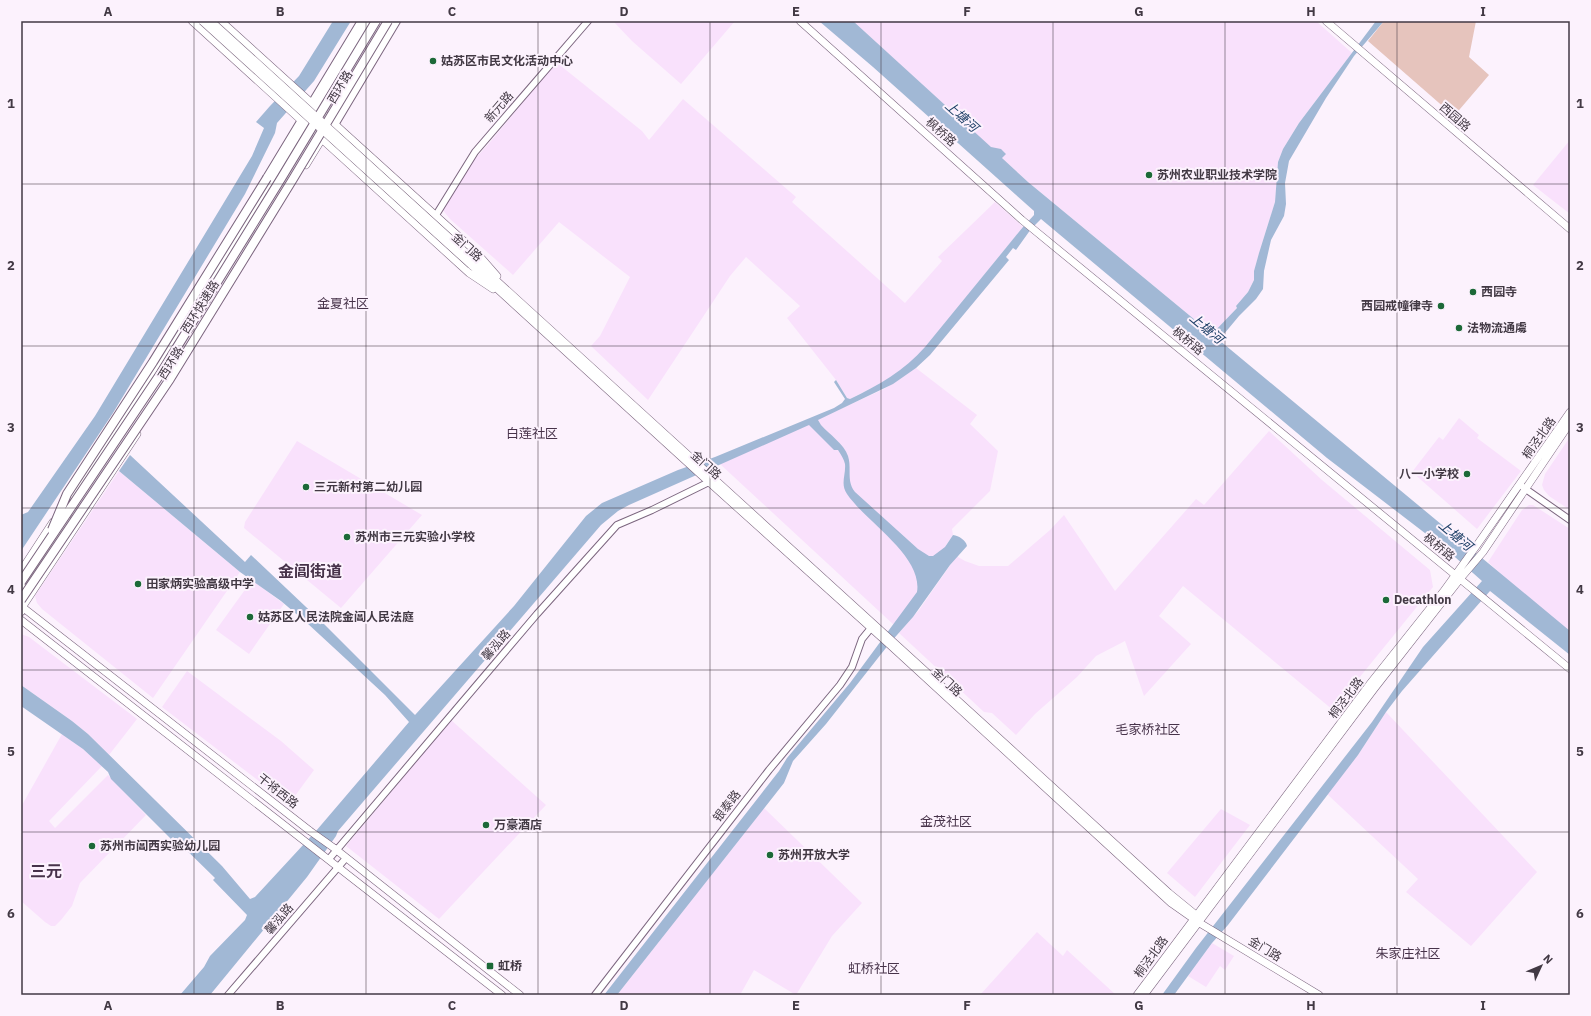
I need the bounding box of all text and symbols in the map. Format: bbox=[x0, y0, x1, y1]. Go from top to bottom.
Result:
text: A bbox=[104, 3, 113, 20]
text: B bbox=[276, 3, 285, 20]
text: C bbox=[448, 3, 457, 20]
text: D bbox=[619, 3, 629, 20]
text: E bbox=[792, 3, 800, 20]
text: F bbox=[963, 3, 971, 20]
text: G bbox=[1134, 3, 1144, 20]
text: H bbox=[1306, 3, 1316, 20]
text: I bbox=[1480, 3, 1486, 20]
place label: 姑苏区市民文化活动中心 bbox=[441, 53, 573, 68]
marker: 姑苏区市民文化活动中心 bbox=[428, 56, 438, 66]
street label: 西环路 bbox=[324, 67, 355, 106]
street label: 新元路 bbox=[481, 88, 516, 125]
text: 1 bbox=[7, 95, 15, 112]
text: 1 bbox=[1576, 95, 1584, 112]
water label: 上塘河 bbox=[941, 97, 984, 138]
street label: 西园路 bbox=[1437, 99, 1474, 134]
street label: 枫桥路 bbox=[923, 114, 960, 149]
place label: 苏州农业职业技术学院 bbox=[1157, 167, 1277, 182]
marker: 苏州农业职业技术学院 bbox=[1144, 170, 1154, 180]
street label: 金门路 bbox=[449, 229, 486, 264]
text: 2 bbox=[7, 257, 15, 274]
text: 2 bbox=[1576, 257, 1584, 274]
street label: 西环快速路 bbox=[177, 277, 222, 336]
place label: 西园寺 bbox=[1481, 284, 1517, 299]
marker: 西园寺 bbox=[1468, 287, 1478, 297]
district label: 金夏社区 bbox=[317, 295, 369, 312]
place label: 西园戒幢律寺 bbox=[1361, 298, 1433, 313]
marker: 西园戒幢律寺 bbox=[1436, 301, 1446, 311]
water label: 上塘河 bbox=[1186, 309, 1229, 349]
place label: 法物流通䖏 bbox=[1467, 320, 1527, 335]
street label: 枫桥路 bbox=[1170, 323, 1207, 358]
marker: 法物流通䖏 bbox=[1454, 323, 1464, 333]
street label: 西环路 bbox=[155, 343, 186, 382]
street label: 桐泾北路 bbox=[1519, 414, 1559, 462]
text: 3 bbox=[7, 419, 15, 436]
text: 3 bbox=[1576, 419, 1584, 436]
district label: 白莲社区 bbox=[506, 425, 558, 442]
street label: 金门路 bbox=[688, 447, 725, 482]
place label: 八一小学校 bbox=[1399, 466, 1459, 481]
marker: 八一小学校 bbox=[1462, 469, 1472, 479]
place label: 三元新村第二幼儿园 bbox=[314, 479, 422, 494]
marker: 三元新村第二幼儿园 bbox=[301, 482, 311, 492]
water label: 上塘河 bbox=[1435, 516, 1478, 556]
place label: 苏州市三元实验小学校 bbox=[355, 529, 475, 544]
street label: 枫桥路 bbox=[1421, 529, 1458, 564]
marker: 苏州市三元实验小学校 bbox=[342, 532, 352, 542]
district label: 金阊街道 bbox=[278, 561, 342, 581]
place label: 田家炳实验高级中学 bbox=[146, 576, 254, 591]
marker: 田家炳实验高级中学 bbox=[133, 579, 143, 589]
text: 4 bbox=[7, 581, 15, 598]
text: 4 bbox=[1576, 581, 1584, 598]
place label: Decathlon bbox=[1394, 592, 1451, 607]
marker: Decathlon bbox=[1381, 595, 1391, 605]
place label: 姑苏区人民法院金阊人民法庭 bbox=[258, 609, 414, 624]
marker: 姑苏区人民法院金阊人民法庭 bbox=[245, 612, 255, 622]
street label: 馨泓路 bbox=[478, 626, 513, 663]
street label: 金门路 bbox=[929, 664, 966, 699]
street label: 桐泾北路 bbox=[1325, 674, 1366, 721]
district label: 毛家桥社区 bbox=[1115, 721, 1181, 738]
text: 5 bbox=[7, 743, 15, 760]
text: 5 bbox=[1576, 743, 1584, 760]
street label: 干将西路 bbox=[255, 770, 302, 811]
street label: 银泰路 bbox=[710, 787, 744, 824]
district label: 金茂社区 bbox=[920, 813, 972, 830]
place label: 万豪酒店 bbox=[494, 817, 542, 832]
marker: 万豪酒店 bbox=[481, 820, 491, 830]
place label: 苏州市阊西实验幼儿园 bbox=[100, 838, 220, 853]
marker: 苏州市阊西实验幼儿园 bbox=[87, 841, 97, 851]
place label: 苏州开放大学 bbox=[778, 847, 850, 862]
marker: 苏州开放大学 bbox=[765, 850, 775, 860]
district label: 三元 bbox=[30, 861, 62, 881]
street label: 馨泓路 bbox=[261, 900, 296, 937]
text: 6 bbox=[7, 905, 15, 922]
text: 6 bbox=[1576, 905, 1584, 922]
street label: 桐泾北路 bbox=[1130, 933, 1171, 981]
street label: 金门路 bbox=[1246, 933, 1285, 964]
district label: 朱家庄社区 bbox=[1375, 945, 1441, 962]
north arrow bbox=[1521, 946, 1561, 986]
text: N bbox=[1540, 951, 1556, 967]
place label: 虹桥 bbox=[498, 958, 522, 973]
district label: 虹桥社区 bbox=[848, 960, 900, 977]
marker: 虹桥 bbox=[485, 961, 495, 971]
text: A bbox=[104, 997, 113, 1014]
text: B bbox=[276, 997, 285, 1014]
text: C bbox=[448, 997, 457, 1014]
text: D bbox=[619, 997, 629, 1014]
text: E bbox=[792, 997, 800, 1014]
text: F bbox=[963, 997, 971, 1014]
text: G bbox=[1134, 997, 1144, 1014]
text: H bbox=[1306, 997, 1316, 1014]
text: I bbox=[1480, 997, 1486, 1014]

